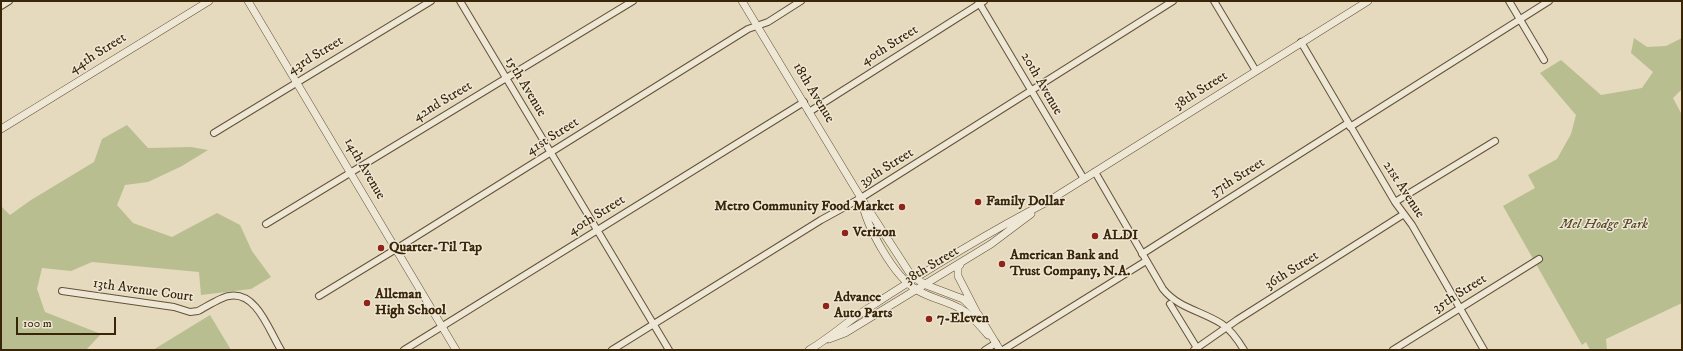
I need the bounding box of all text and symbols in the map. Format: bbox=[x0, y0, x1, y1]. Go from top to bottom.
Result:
street label: 40th Street bbox=[859, 22, 921, 70]
street label: 44th Street bbox=[66, 30, 130, 78]
street label: 43rd Street bbox=[285, 33, 347, 79]
street label: 20th Avenue bbox=[1016, 50, 1066, 118]
street label: 15th Avenue bbox=[500, 54, 550, 120]
street label: 18th Avenue bbox=[788, 60, 838, 126]
street label: 38th Street bbox=[1171, 68, 1231, 114]
street label: 42nd Street bbox=[411, 78, 475, 126]
street label: 41st Street bbox=[524, 114, 582, 160]
street label: 14th Avenue bbox=[340, 135, 388, 203]
street label: 39th Street bbox=[857, 145, 917, 191]
street label: 37th Street bbox=[1208, 155, 1268, 201]
street label: 21st Avenue bbox=[1378, 158, 1428, 222]
street label: 40th Street bbox=[566, 192, 628, 240]
place label: Family Dollar bbox=[986, 194, 1065, 210]
marker: Family Dollar bbox=[973, 197, 983, 207]
place label: Metro Community Food Market bbox=[715, 199, 894, 215]
marker: Metro Community Food Market bbox=[897, 202, 907, 212]
park label: Mel Hodge Park bbox=[1560, 217, 1648, 233]
place label: Verizon bbox=[853, 225, 896, 241]
marker: Verizon bbox=[840, 228, 850, 238]
place label: ALDI bbox=[1103, 228, 1138, 244]
marker: ALDI bbox=[1090, 231, 1100, 241]
place label: Quarter-Til Tap bbox=[389, 240, 482, 256]
marker: Quarter-Til Tap bbox=[376, 243, 386, 253]
street label: 38th Street bbox=[902, 243, 962, 289]
place label: American Bank and Trust Company, N.A. bbox=[1010, 248, 1130, 280]
street label: 36th Street bbox=[1262, 248, 1322, 294]
marker: American Bank and Trust Company, N.A. bbox=[997, 259, 1007, 269]
street label: 35th Street bbox=[1430, 271, 1490, 317]
street label: 13th Avenue Court bbox=[92, 276, 194, 306]
place label: Alleman High School bbox=[375, 287, 446, 320]
place label: Advance Auto Parts bbox=[834, 290, 892, 322]
marker: Alleman High School bbox=[362, 298, 372, 308]
marker: Advance Auto Parts bbox=[821, 301, 831, 311]
scale bar bbox=[18, 309, 118, 335]
place label: 7-Eleven bbox=[937, 311, 989, 327]
marker: 7-Eleven bbox=[924, 314, 934, 324]
text: 100 m bbox=[23, 316, 52, 331]

